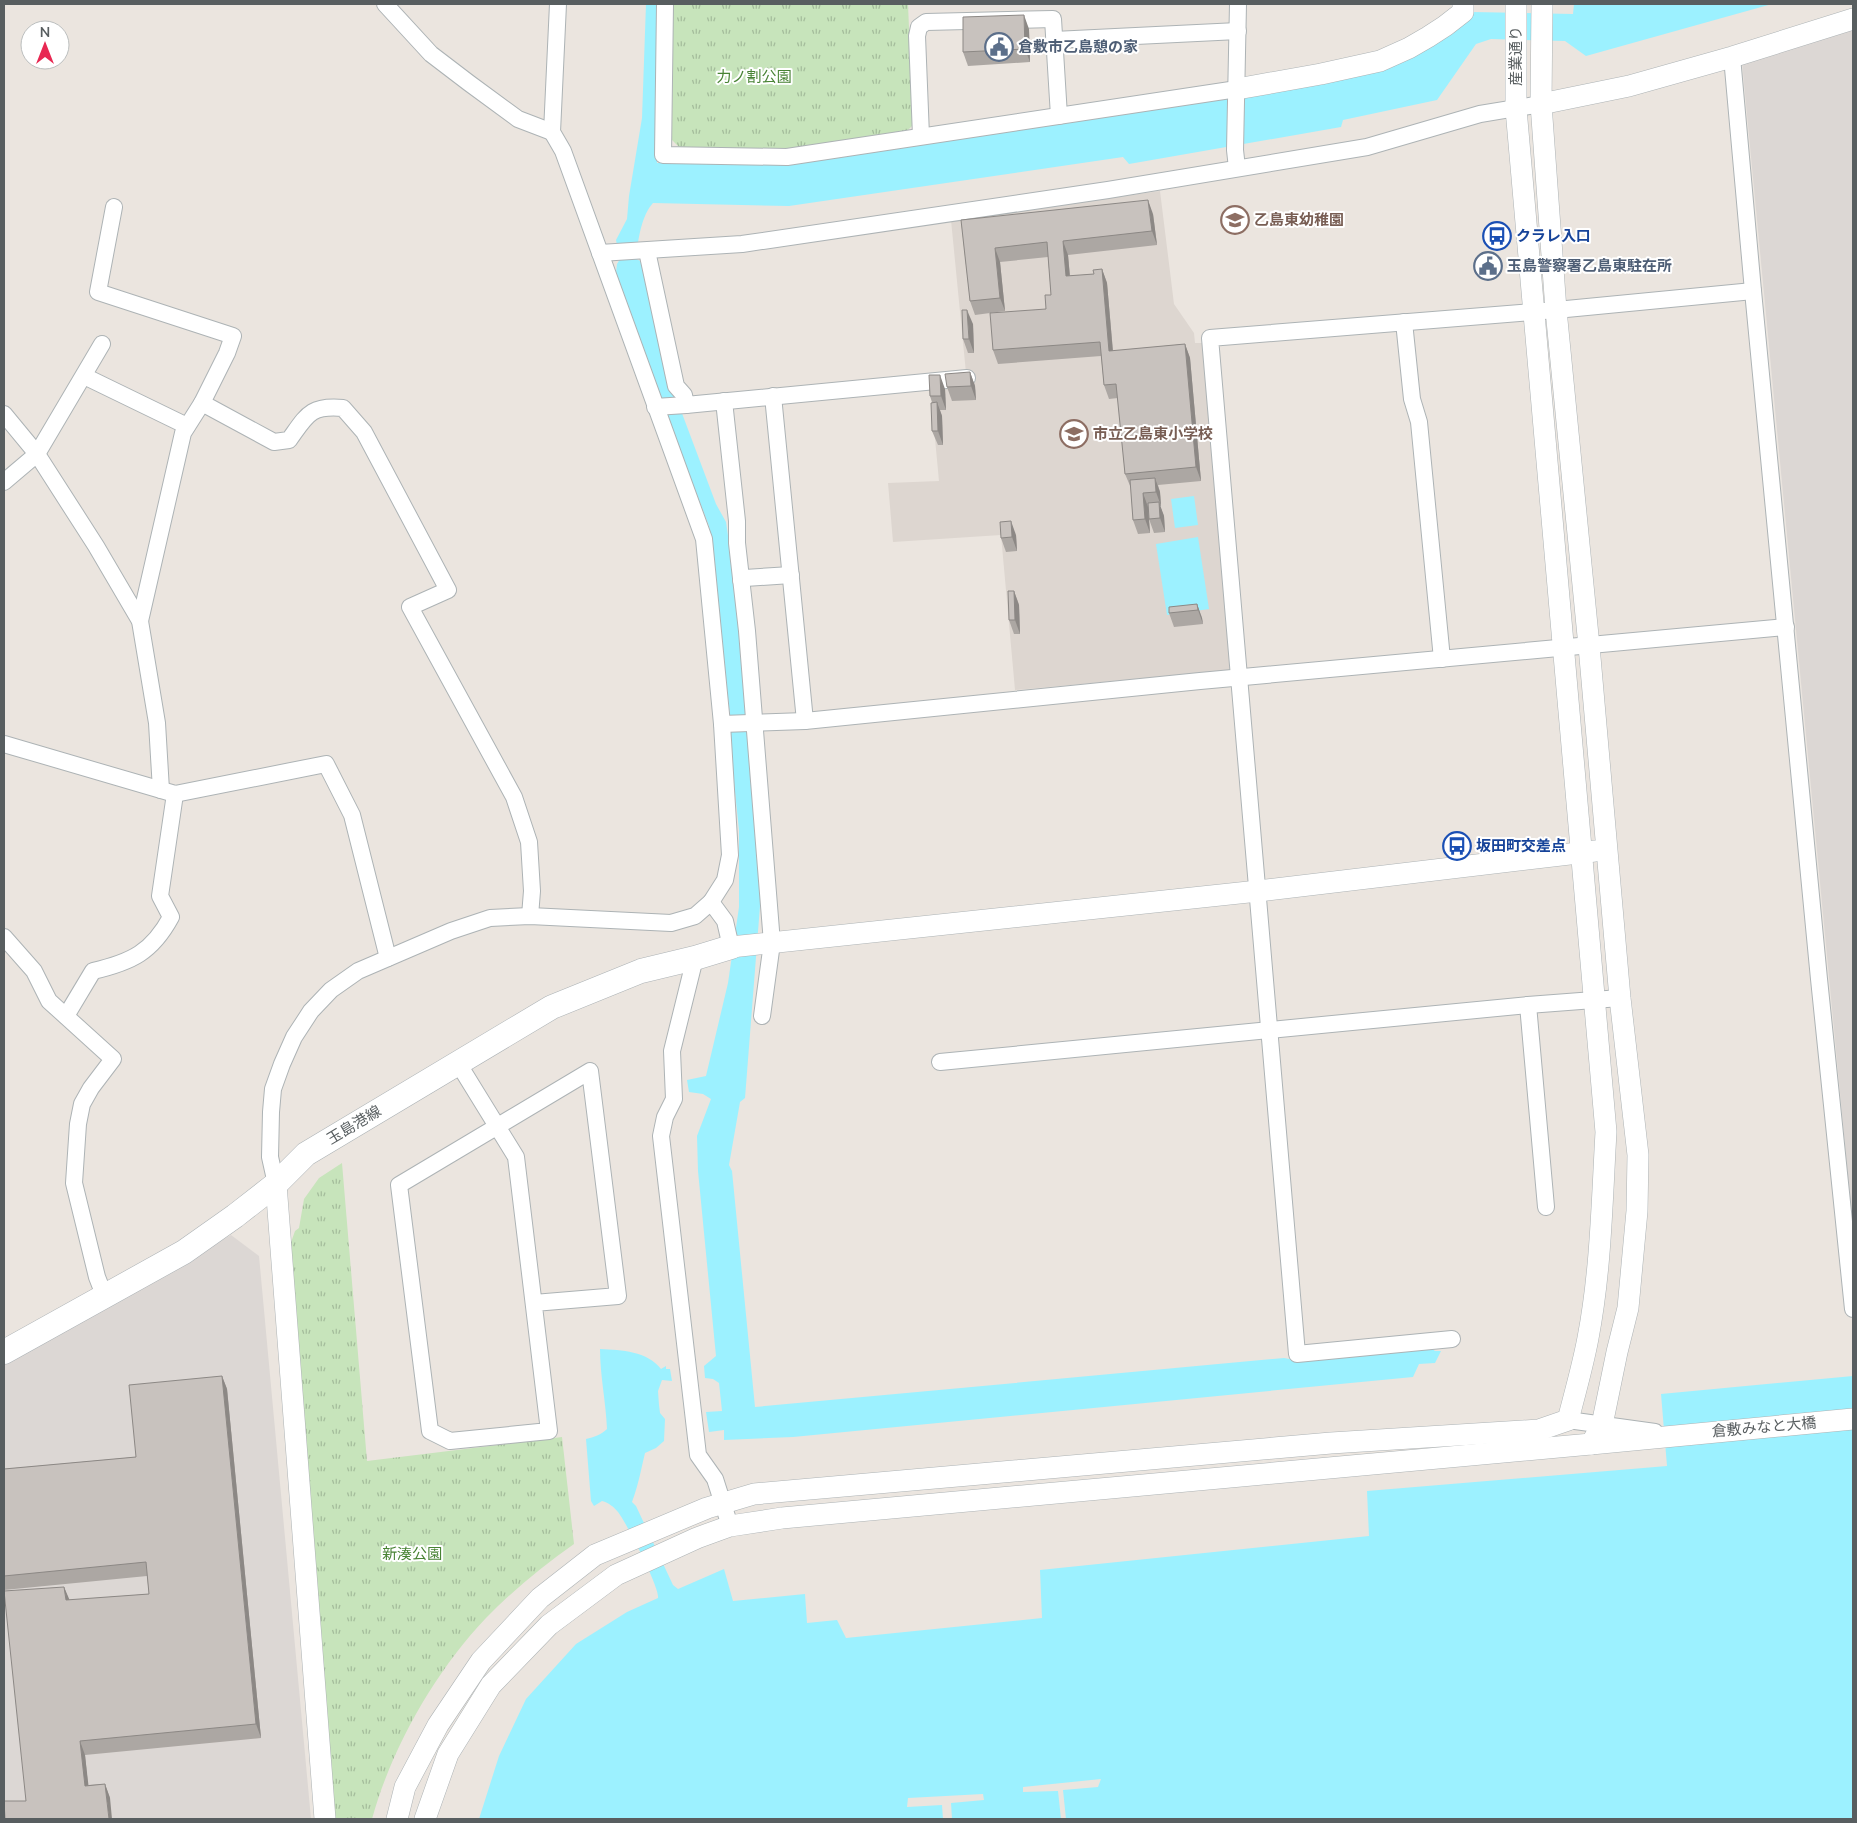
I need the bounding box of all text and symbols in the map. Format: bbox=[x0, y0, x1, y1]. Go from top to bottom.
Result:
north arrow bbox=[20, 20, 70, 70]
text: N bbox=[40, 23, 50, 42]
street label: 産業通り bbox=[1506, 26, 1526, 86]
public building icon: 倉敷市乙島憩の家 bbox=[984, 32, 1014, 62]
place label: 倉敷市乙島憩の家 bbox=[1018, 37, 1138, 57]
park label: 力ノ割公園 bbox=[716, 67, 792, 87]
school or university icon: 乙島東幼稚園 bbox=[1220, 205, 1250, 235]
place label: 乙島東幼稚園 bbox=[1254, 210, 1344, 230]
bus stop icon: クラレ入口 bbox=[1482, 221, 1512, 251]
place label: クラレ入口 bbox=[1516, 226, 1591, 246]
public building icon: 玉島警察署乙島東駐在所 bbox=[1473, 251, 1503, 281]
place label: 玉島警察署乙島東駐在所 bbox=[1507, 256, 1672, 276]
school or university icon: 市立乙島東小学校 bbox=[1059, 419, 1089, 449]
place label: 市立乙島東小学校 bbox=[1093, 424, 1213, 444]
bus stop icon: 坂田町交差点 bbox=[1442, 831, 1472, 861]
place label: 坂田町交差点 bbox=[1476, 836, 1566, 856]
street label: 玉島港線 bbox=[323, 1101, 385, 1149]
street label: 倉敷みなと大橋 bbox=[1711, 1412, 1817, 1442]
park label: 新湊公園 bbox=[382, 1544, 442, 1564]

